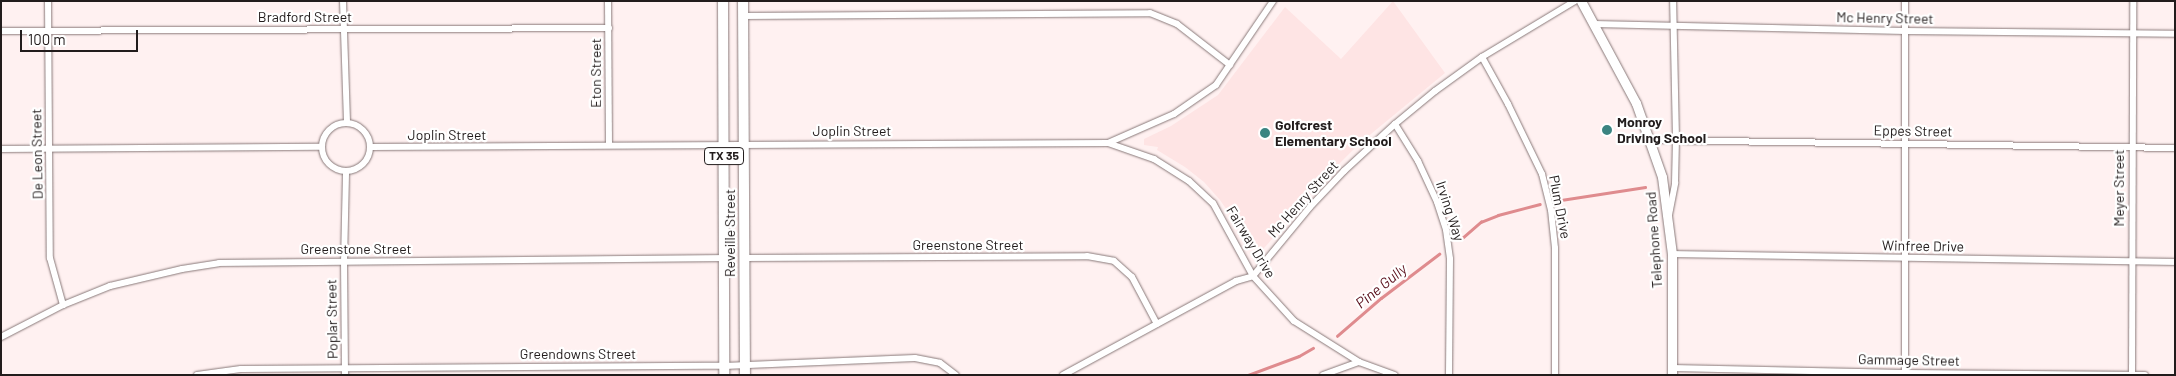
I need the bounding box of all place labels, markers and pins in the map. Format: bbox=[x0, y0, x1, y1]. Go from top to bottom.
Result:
place label: Monroy Driving School bbox=[1617, 114, 1706, 146]
place label: Golfcrest Elementary School bbox=[1275, 117, 1392, 150]
marker: Monroy Driving School bbox=[1601, 124, 1613, 136]
marker: Golfcrest Elementary School bbox=[1259, 127, 1271, 139]

